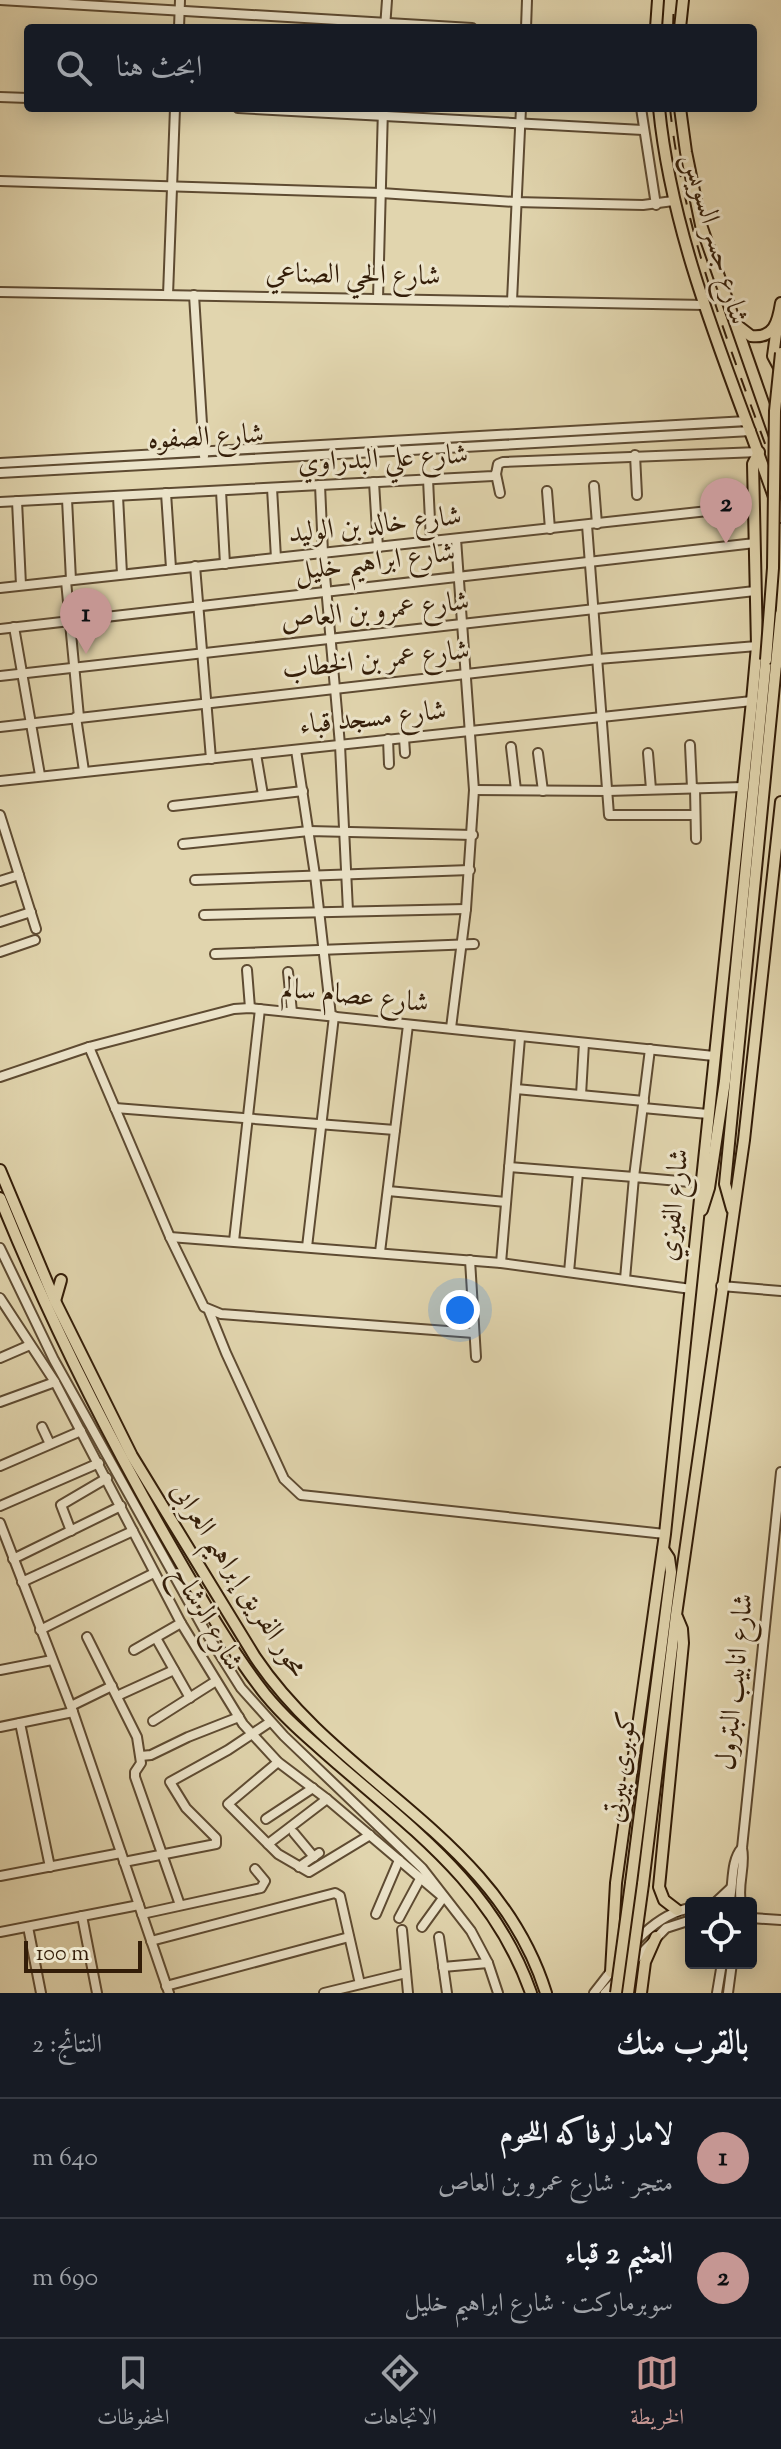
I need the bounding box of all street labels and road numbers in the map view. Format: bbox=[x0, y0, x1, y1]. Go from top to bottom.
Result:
street label: شارع جسر السويس bbox=[669, 148, 758, 330]
street label: شارع الحي الصناعي bbox=[265, 254, 441, 302]
street label: شارع الصفوه bbox=[147, 415, 265, 462]
street label: شارع علي البدراوي bbox=[297, 436, 470, 488]
street label: شارع خالد بن الوليد bbox=[286, 497, 464, 556]
street label: شارع ابراهيم خليل bbox=[292, 533, 458, 598]
street label: شارع عمرو بن العاص bbox=[279, 582, 471, 643]
street label: شارع عمر بن الخطاب bbox=[280, 631, 472, 692]
street label: شارع مسجد قباء bbox=[297, 691, 449, 748]
street label: شارع عصام سالم bbox=[279, 969, 431, 1027]
street label: شارع الفيزي bbox=[649, 1147, 702, 1263]
street label: محور الفريق إبراهيم العرابى bbox=[155, 1474, 316, 1688]
street label: شارع الرشاح bbox=[157, 1559, 252, 1681]
street label: شارع انابيب البترول bbox=[707, 1592, 766, 1773]
street label: كوبرى بيرتى bbox=[595, 1709, 649, 1825]

